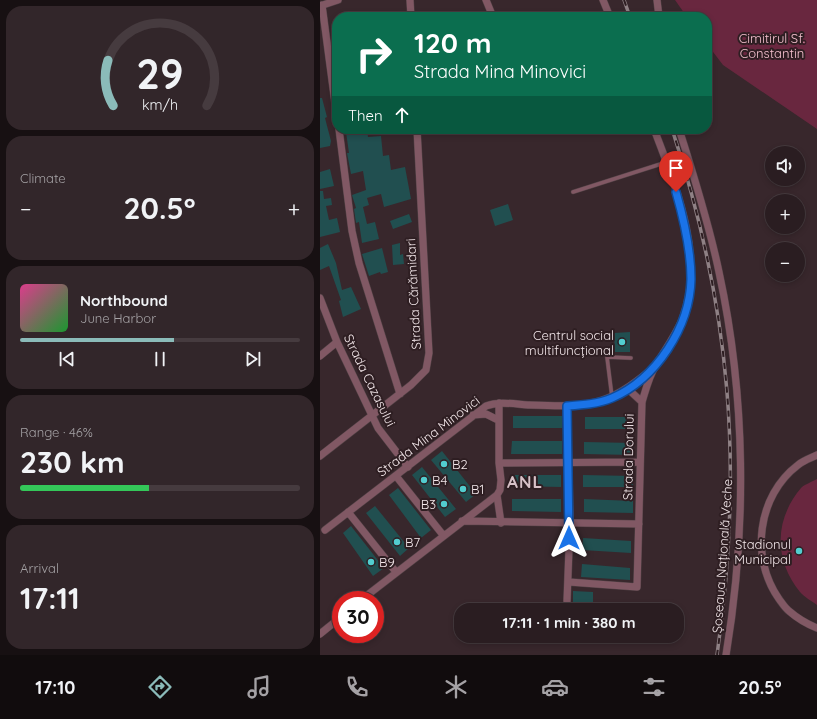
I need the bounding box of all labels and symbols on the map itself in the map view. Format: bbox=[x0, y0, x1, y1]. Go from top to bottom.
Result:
park label: Cimitirul Sf. Constantin bbox=[739, 30, 805, 61]
pin bbox=[659, 151, 693, 192]
street label: Strada Cărămidari bbox=[402, 238, 424, 350]
place label: Centrul social multifuncțional bbox=[525, 327, 614, 358]
street label: Strada Cazasului bbox=[341, 331, 399, 429]
marker: Centrul social multifuncțional bbox=[617, 337, 627, 347]
street label: Strada Mina Minovici bbox=[374, 392, 482, 480]
street label: Strada Dorului bbox=[619, 414, 637, 500]
place label: B2 bbox=[452, 456, 468, 472]
marker: B2 bbox=[439, 459, 449, 469]
district label: ANL bbox=[507, 471, 543, 492]
place label: B4 bbox=[432, 472, 447, 488]
marker: B4 bbox=[419, 475, 429, 485]
street label: Șoseaua Națională Veche bbox=[709, 478, 735, 634]
place label: B1 bbox=[471, 481, 484, 497]
marker: B1 bbox=[458, 484, 468, 494]
place label: B3 bbox=[421, 496, 436, 512]
marker: B3 bbox=[439, 499, 449, 509]
position arrow bbox=[548, 517, 590, 559]
place label: B7 bbox=[405, 534, 420, 550]
place label: Stadionul Municipal bbox=[734, 536, 791, 567]
marker: B7 bbox=[392, 537, 402, 547]
marker: Stadionul Municipal bbox=[794, 546, 804, 556]
place label: B9 bbox=[379, 554, 395, 570]
marker: B9 bbox=[366, 557, 376, 567]
speed limit sign: 30 bbox=[332, 591, 384, 643]

